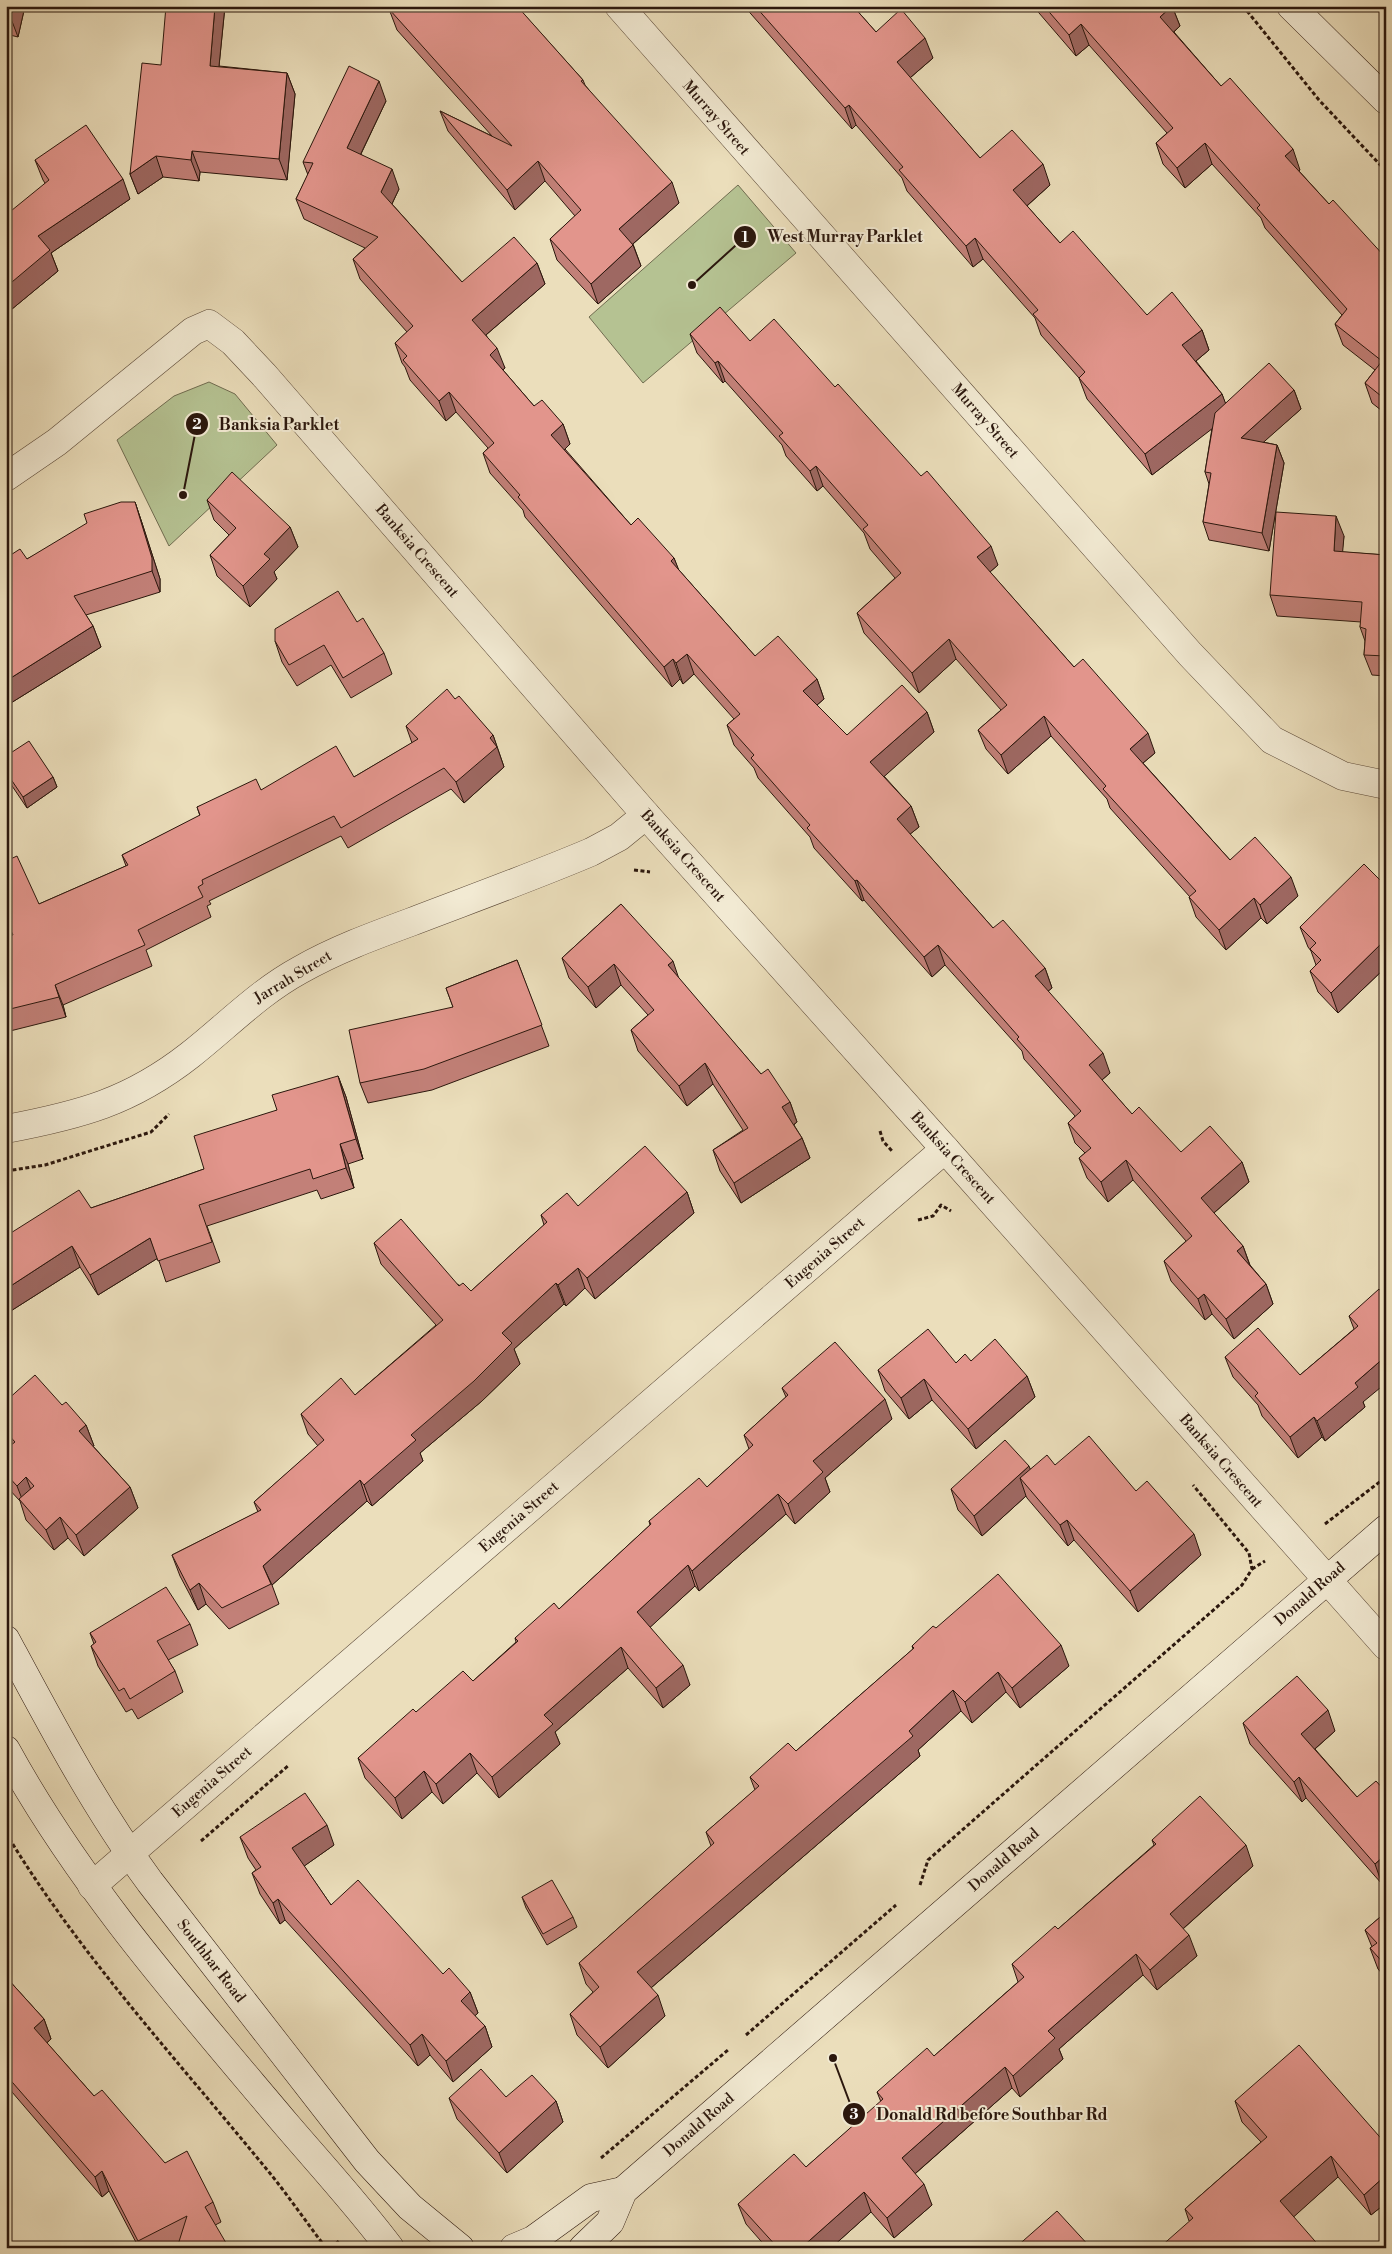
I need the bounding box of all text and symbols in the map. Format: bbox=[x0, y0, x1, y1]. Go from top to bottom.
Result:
street label: Murray Street bbox=[678, 76, 754, 160]
callout: West Murray Parklet bbox=[732, 221, 933, 252]
text: West Murray Parklet bbox=[766, 227, 923, 247]
text: 1 bbox=[741, 228, 749, 247]
street label: Murray Street bbox=[947, 379, 1023, 463]
callout: Banksia Parklet bbox=[184, 408, 350, 439]
text: 2 bbox=[192, 415, 202, 434]
text: Banksia Parklet bbox=[219, 415, 339, 435]
street label: Banksia Crescent bbox=[370, 500, 463, 602]
street label: Banksia Crescent bbox=[636, 805, 730, 907]
street label: Jarrah Street bbox=[250, 946, 336, 1008]
street label: Banksia Crescent bbox=[906, 1107, 1000, 1209]
street label: Eugenia Street bbox=[781, 1213, 869, 1293]
street label: Banksia Crescent bbox=[1174, 1410, 1267, 1512]
street label: Eugenia Street bbox=[475, 1477, 563, 1557]
street label: Donald Road bbox=[1271, 1558, 1350, 1630]
street label: Eugenia Street bbox=[168, 1742, 256, 1822]
street label: Donald Road bbox=[965, 1824, 1044, 1896]
street label: Southbar Road bbox=[173, 1916, 250, 2007]
street label: Donald Road bbox=[660, 2089, 739, 2161]
callout: Donald Rd before Southbar Rd bbox=[841, 2099, 1118, 2130]
text: 3 bbox=[849, 2105, 859, 2124]
text: Donald Rd before Southbar Rd bbox=[876, 2105, 1108, 2125]

